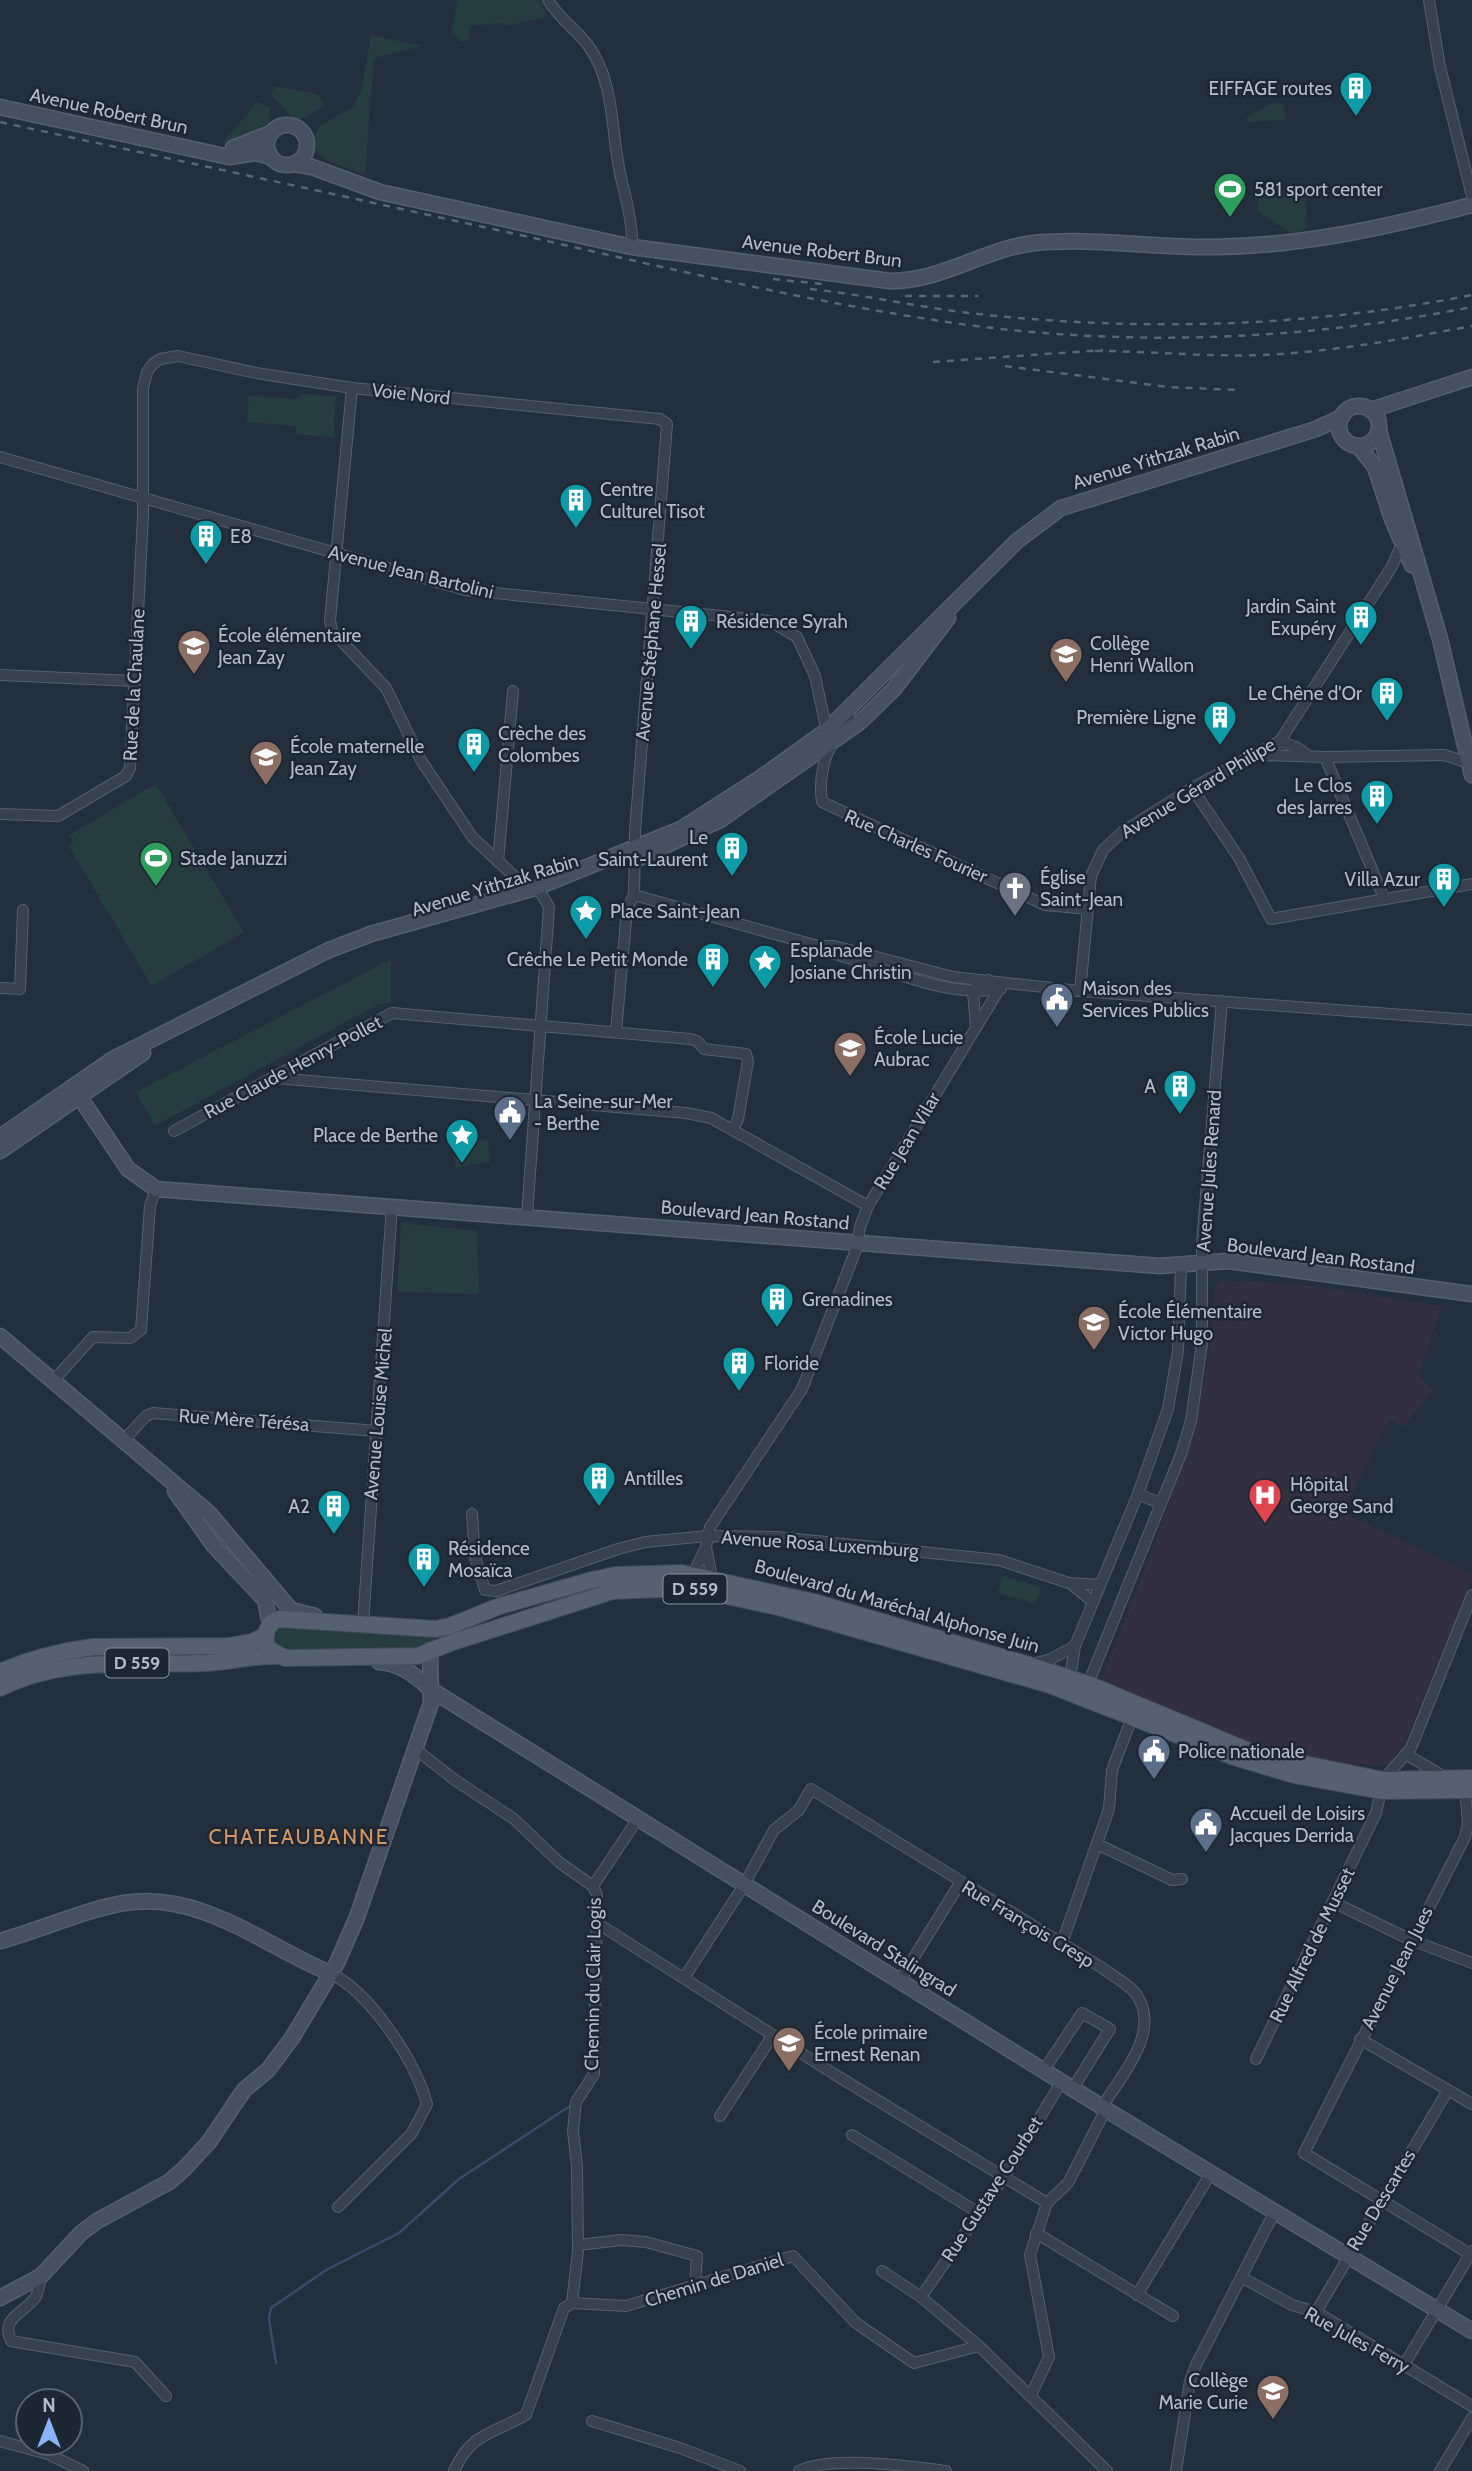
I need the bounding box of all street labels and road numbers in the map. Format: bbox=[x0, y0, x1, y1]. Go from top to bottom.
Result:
street label: Avenue Robert Brun bbox=[28, 83, 190, 139]
street label: Avenue Robert Brun bbox=[741, 230, 903, 272]
street label: Voie Nord bbox=[371, 378, 451, 410]
street label: Avenue Yithzak Rabin bbox=[1070, 422, 1242, 494]
street label: Avenue Jean Bartolini bbox=[326, 540, 496, 604]
street label: Avenue Stéphane Hessel bbox=[631, 541, 671, 742]
street label: Rue de la Chaulane bbox=[119, 608, 149, 762]
street label: Avenue Gérard Philipe bbox=[1116, 733, 1280, 843]
street label: Rue Charles Fourier bbox=[841, 804, 991, 888]
street label: Avenue Yithzak Rabin bbox=[409, 849, 581, 921]
street label: Rue Claude Henry-Pollet bbox=[200, 1010, 386, 1124]
street label: Rue Jean Vilar bbox=[869, 1088, 945, 1194]
street label: Avenue Jules Renard bbox=[1192, 1089, 1226, 1253]
street label: Boulevard Jean Rostand bbox=[660, 1195, 850, 1235]
street label: Boulevard Jean Rostand bbox=[1226, 1233, 1416, 1279]
street label: Avenue Louise Michel bbox=[359, 1327, 397, 1501]
street label: Rue Mère Térésa bbox=[178, 1404, 310, 1436]
street label: Avenue Rosa Luxemburg bbox=[721, 1526, 920, 1562]
street label: Boulevard du Maréchal Alphonse Juin bbox=[752, 1554, 1042, 1658]
road number: D 559 bbox=[664, 1574, 726, 1604]
road number: D 559 bbox=[106, 1648, 168, 1678]
street label: Rue Alfred de Musset bbox=[1265, 1863, 1360, 2026]
street label: Rue François Cresp bbox=[958, 1875, 1098, 1973]
street label: Boulevard Stalingrad bbox=[808, 1894, 960, 2002]
street label: Chemin du Clair Logis bbox=[580, 1897, 606, 2071]
street label: Avenue Jean Jues bbox=[1356, 1903, 1438, 2033]
street label: Rue Gustave Courbet bbox=[936, 2112, 1048, 2266]
street label: Rue Descartes bbox=[1342, 2145, 1420, 2255]
street label: Chemin de Daniel bbox=[642, 2248, 786, 2312]
street label: Rue Jules Ferry bbox=[1300, 2302, 1414, 2378]

